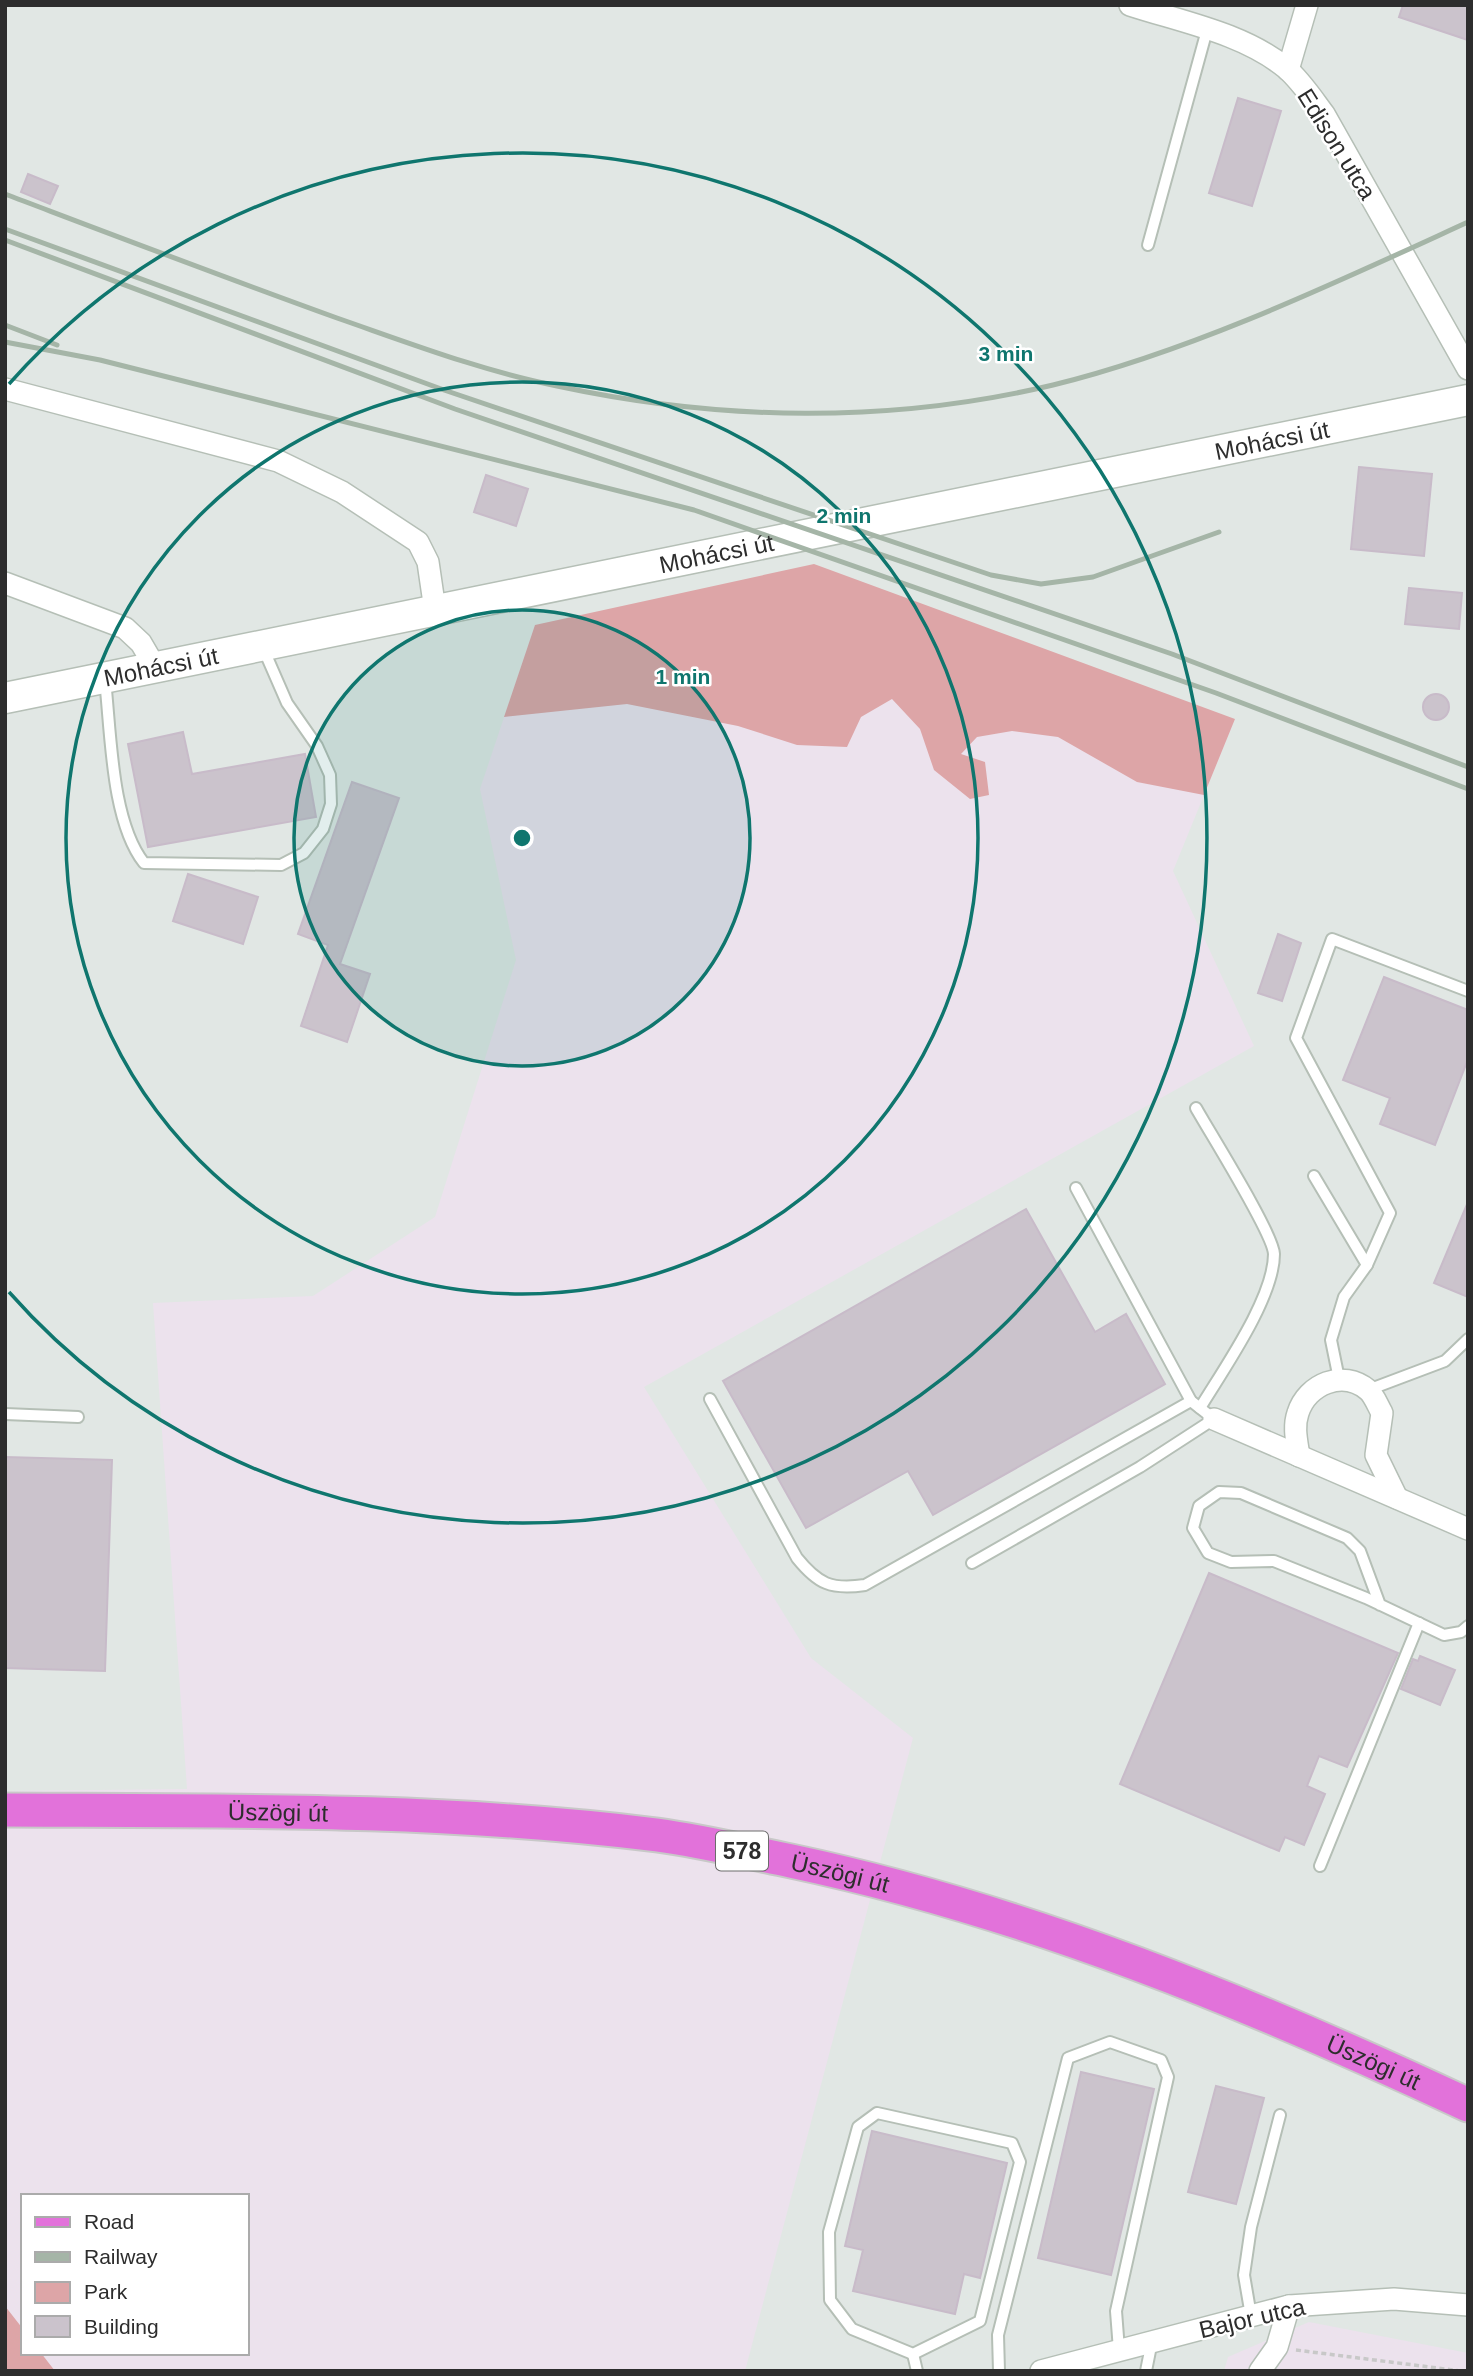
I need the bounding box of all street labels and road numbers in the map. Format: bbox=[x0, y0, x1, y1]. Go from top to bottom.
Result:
street label: Edison utca bbox=[1292, 84, 1382, 205]
street label: Mohácsi út bbox=[1212, 415, 1332, 465]
street label: Mohácsi út bbox=[657, 528, 776, 578]
street label: Mohácsi út bbox=[101, 641, 221, 691]
street label: Üszögi út bbox=[228, 1797, 329, 1826]
road number: 578 bbox=[716, 1832, 768, 1870]
street label: Üszögi út bbox=[789, 1848, 893, 1897]
street label: Üszögi út bbox=[1323, 2029, 1425, 2095]
street label: Bajor utca bbox=[1196, 2293, 1308, 2343]

